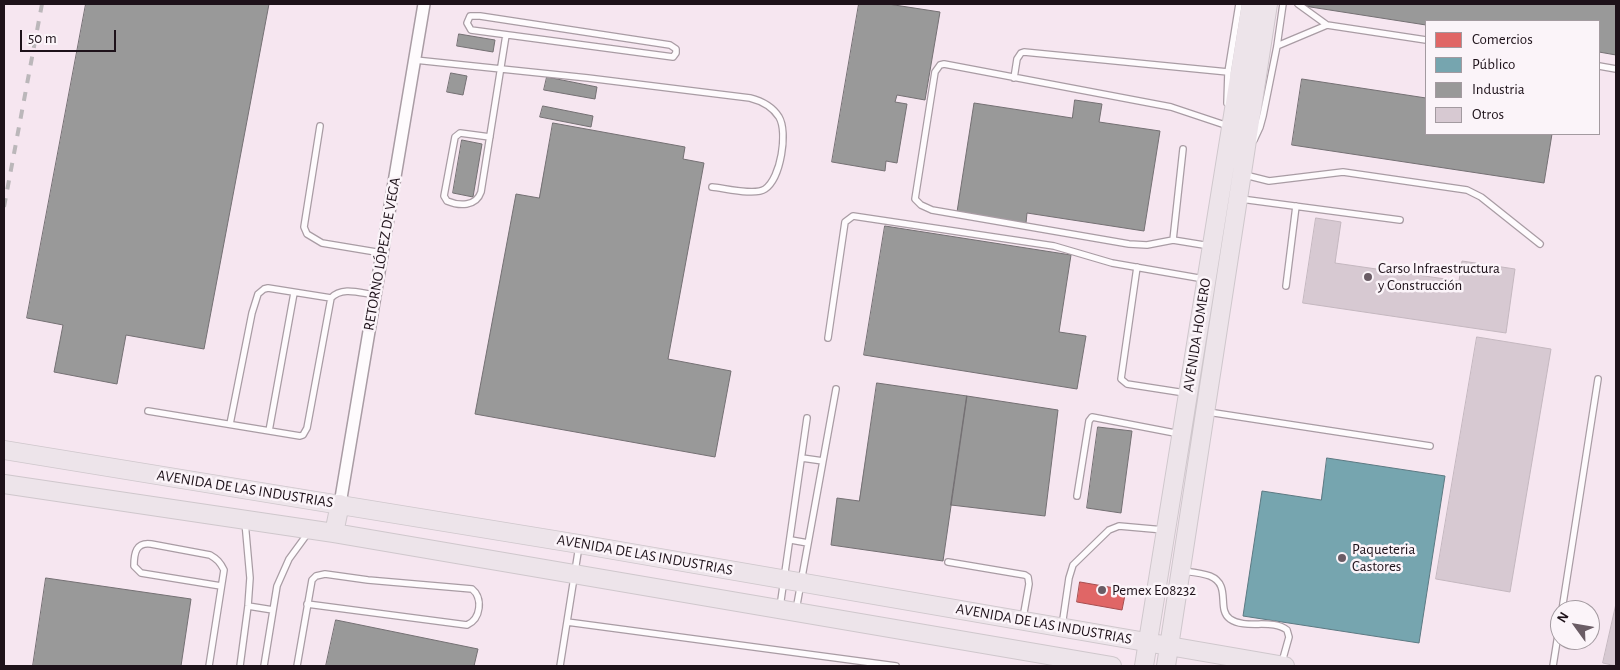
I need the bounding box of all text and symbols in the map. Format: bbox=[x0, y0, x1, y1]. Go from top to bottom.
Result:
scale bar bbox=[22, 20, 119, 52]
legend bbox=[1425, 20, 1600, 135]
text: 50 m bbox=[28, 31, 57, 46]
text: Comercios bbox=[1472, 32, 1533, 47]
text: Público bbox=[1472, 57, 1515, 72]
text: Industria bbox=[1472, 82, 1525, 97]
text: Otros bbox=[1472, 107, 1504, 122]
street label: RETORNO LÓPEZ DE VEGA bbox=[360, 176, 404, 332]
place label: Carso Infraestructura y Construcción bbox=[1378, 259, 1500, 294]
marker: Carso Infraestructura y Construcción bbox=[1362, 271, 1374, 283]
street label: AVENIDA HOMERO bbox=[1179, 277, 1215, 393]
street label: AVENIDA DE LAS INDUSTRIAS bbox=[155, 466, 335, 512]
street label: AVENIDA DE LAS INDUSTRIAS bbox=[556, 531, 734, 579]
place label: Paqueteria Castores bbox=[1352, 540, 1415, 575]
marker: Paqueteria Castores bbox=[1336, 552, 1348, 564]
place label: Pemex E08232 bbox=[1112, 581, 1196, 599]
marker: Pemex E08232 bbox=[1096, 584, 1108, 596]
street label: AVENIDA DE LAS INDUSTRIAS bbox=[955, 600, 1133, 648]
north arrow bbox=[1550, 600, 1600, 650]
text: N bbox=[1555, 610, 1572, 625]

